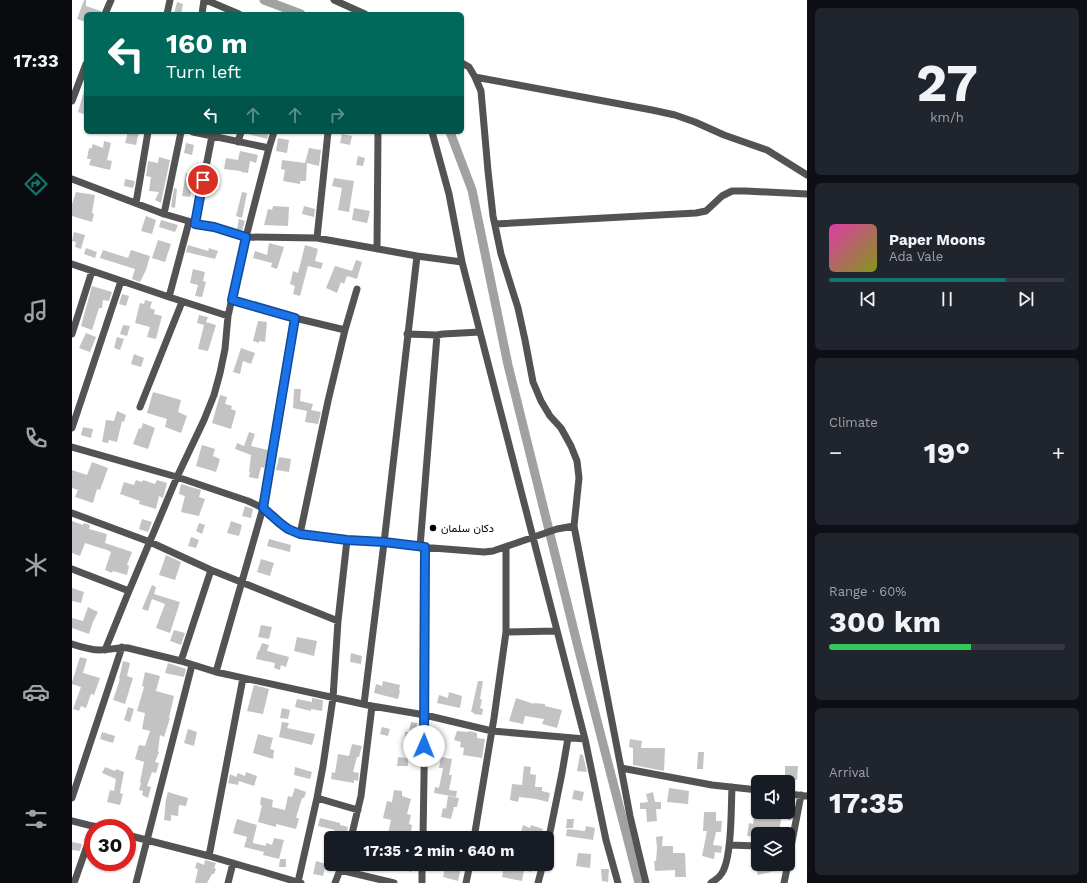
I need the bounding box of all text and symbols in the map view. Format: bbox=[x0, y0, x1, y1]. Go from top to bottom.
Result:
text: 160 m bbox=[166, 27, 248, 60]
icon: left bbox=[100, 28, 152, 80]
text: 17:33 bbox=[13, 50, 59, 71]
text: 27 bbox=[916, 53, 978, 114]
text: Turn left bbox=[166, 61, 241, 82]
icon: left bbox=[200, 104, 222, 126]
icon: ahead bbox=[242, 104, 264, 126]
icon: ahead bbox=[284, 104, 306, 126]
icon: right bbox=[326, 104, 348, 126]
text: km/h bbox=[930, 110, 964, 125]
pin bbox=[186, 163, 220, 197]
icon: arrive bbox=[192, 169, 214, 191]
icon: directions bbox=[22, 170, 50, 198]
text: Paper Moons bbox=[889, 231, 985, 249]
text: Ada Vale bbox=[889, 249, 943, 264]
icon: previous bbox=[857, 288, 879, 310]
icon: pause bbox=[936, 288, 958, 310]
icon: next bbox=[1015, 288, 1037, 310]
icon: music bbox=[22, 297, 50, 325]
text: Climate bbox=[829, 415, 878, 430]
icon: phone bbox=[22, 424, 50, 452]
text: 19° bbox=[924, 435, 970, 470]
text: − bbox=[829, 440, 842, 465]
text: + bbox=[1052, 440, 1065, 465]
place label: دكان سلمان bbox=[441, 522, 494, 535]
marker: دكان سلمان bbox=[428, 523, 438, 533]
icon: climate bbox=[22, 551, 50, 579]
text: Range · 60% bbox=[829, 584, 906, 599]
text: 300 km bbox=[829, 604, 941, 639]
icon: car bbox=[22, 678, 50, 706]
position arrow bbox=[403, 725, 445, 767]
text: Arrival bbox=[829, 765, 870, 780]
map controls bbox=[751, 775, 795, 871]
button: sound bbox=[751, 775, 795, 819]
text: 17:35 bbox=[829, 785, 904, 820]
icon: filters bbox=[22, 805, 50, 833]
speed limit sign: 30 bbox=[84, 819, 136, 871]
button: layers bbox=[751, 827, 795, 871]
text: 17:35 · 2 min · 640 m bbox=[364, 842, 514, 860]

